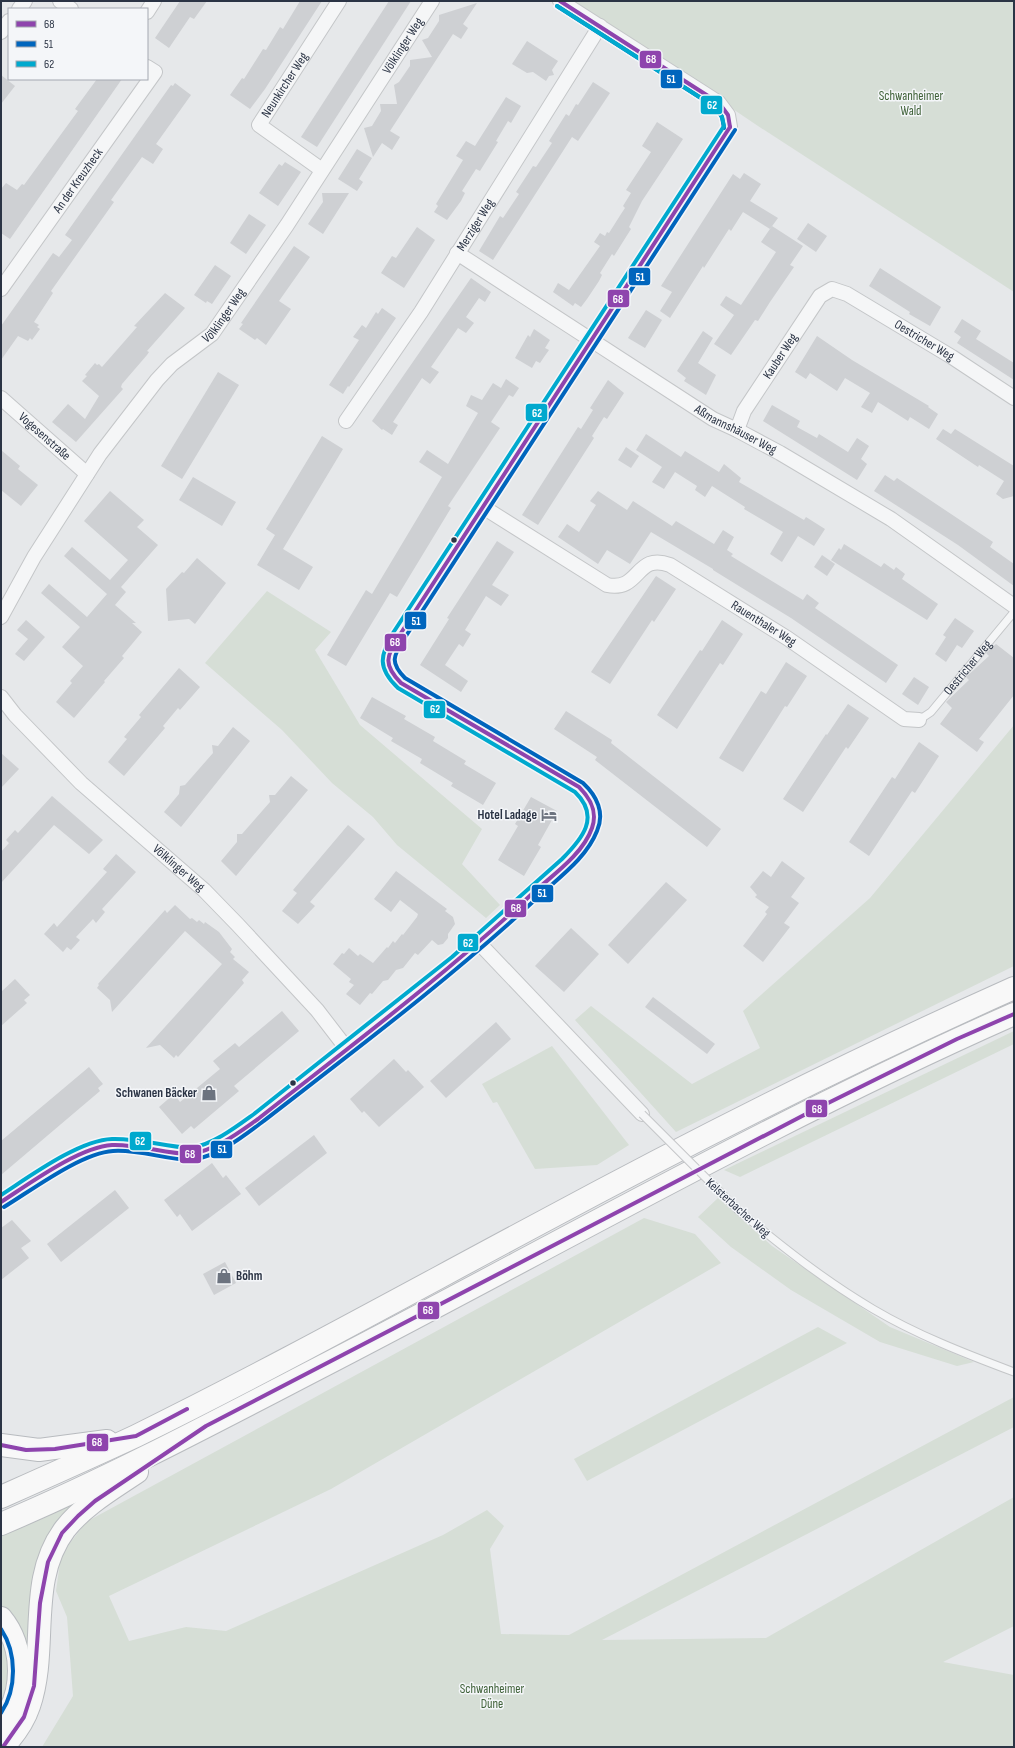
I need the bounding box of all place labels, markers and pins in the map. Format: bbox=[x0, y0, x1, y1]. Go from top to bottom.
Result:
unlabelled marker bbox=[449, 535, 459, 545]
hotel icon: Hotel Ladage bbox=[540, 806, 558, 824]
place label: Hotel Ladage bbox=[478, 807, 537, 823]
unlabelled marker bbox=[288, 1078, 298, 1088]
shop icon: Schwanen Bäcker bbox=[200, 1084, 218, 1102]
place label: Schwanen Bäcker bbox=[116, 1085, 197, 1101]
shop icon: Böhm bbox=[215, 1267, 233, 1285]
place label: Böhm bbox=[236, 1268, 263, 1284]

